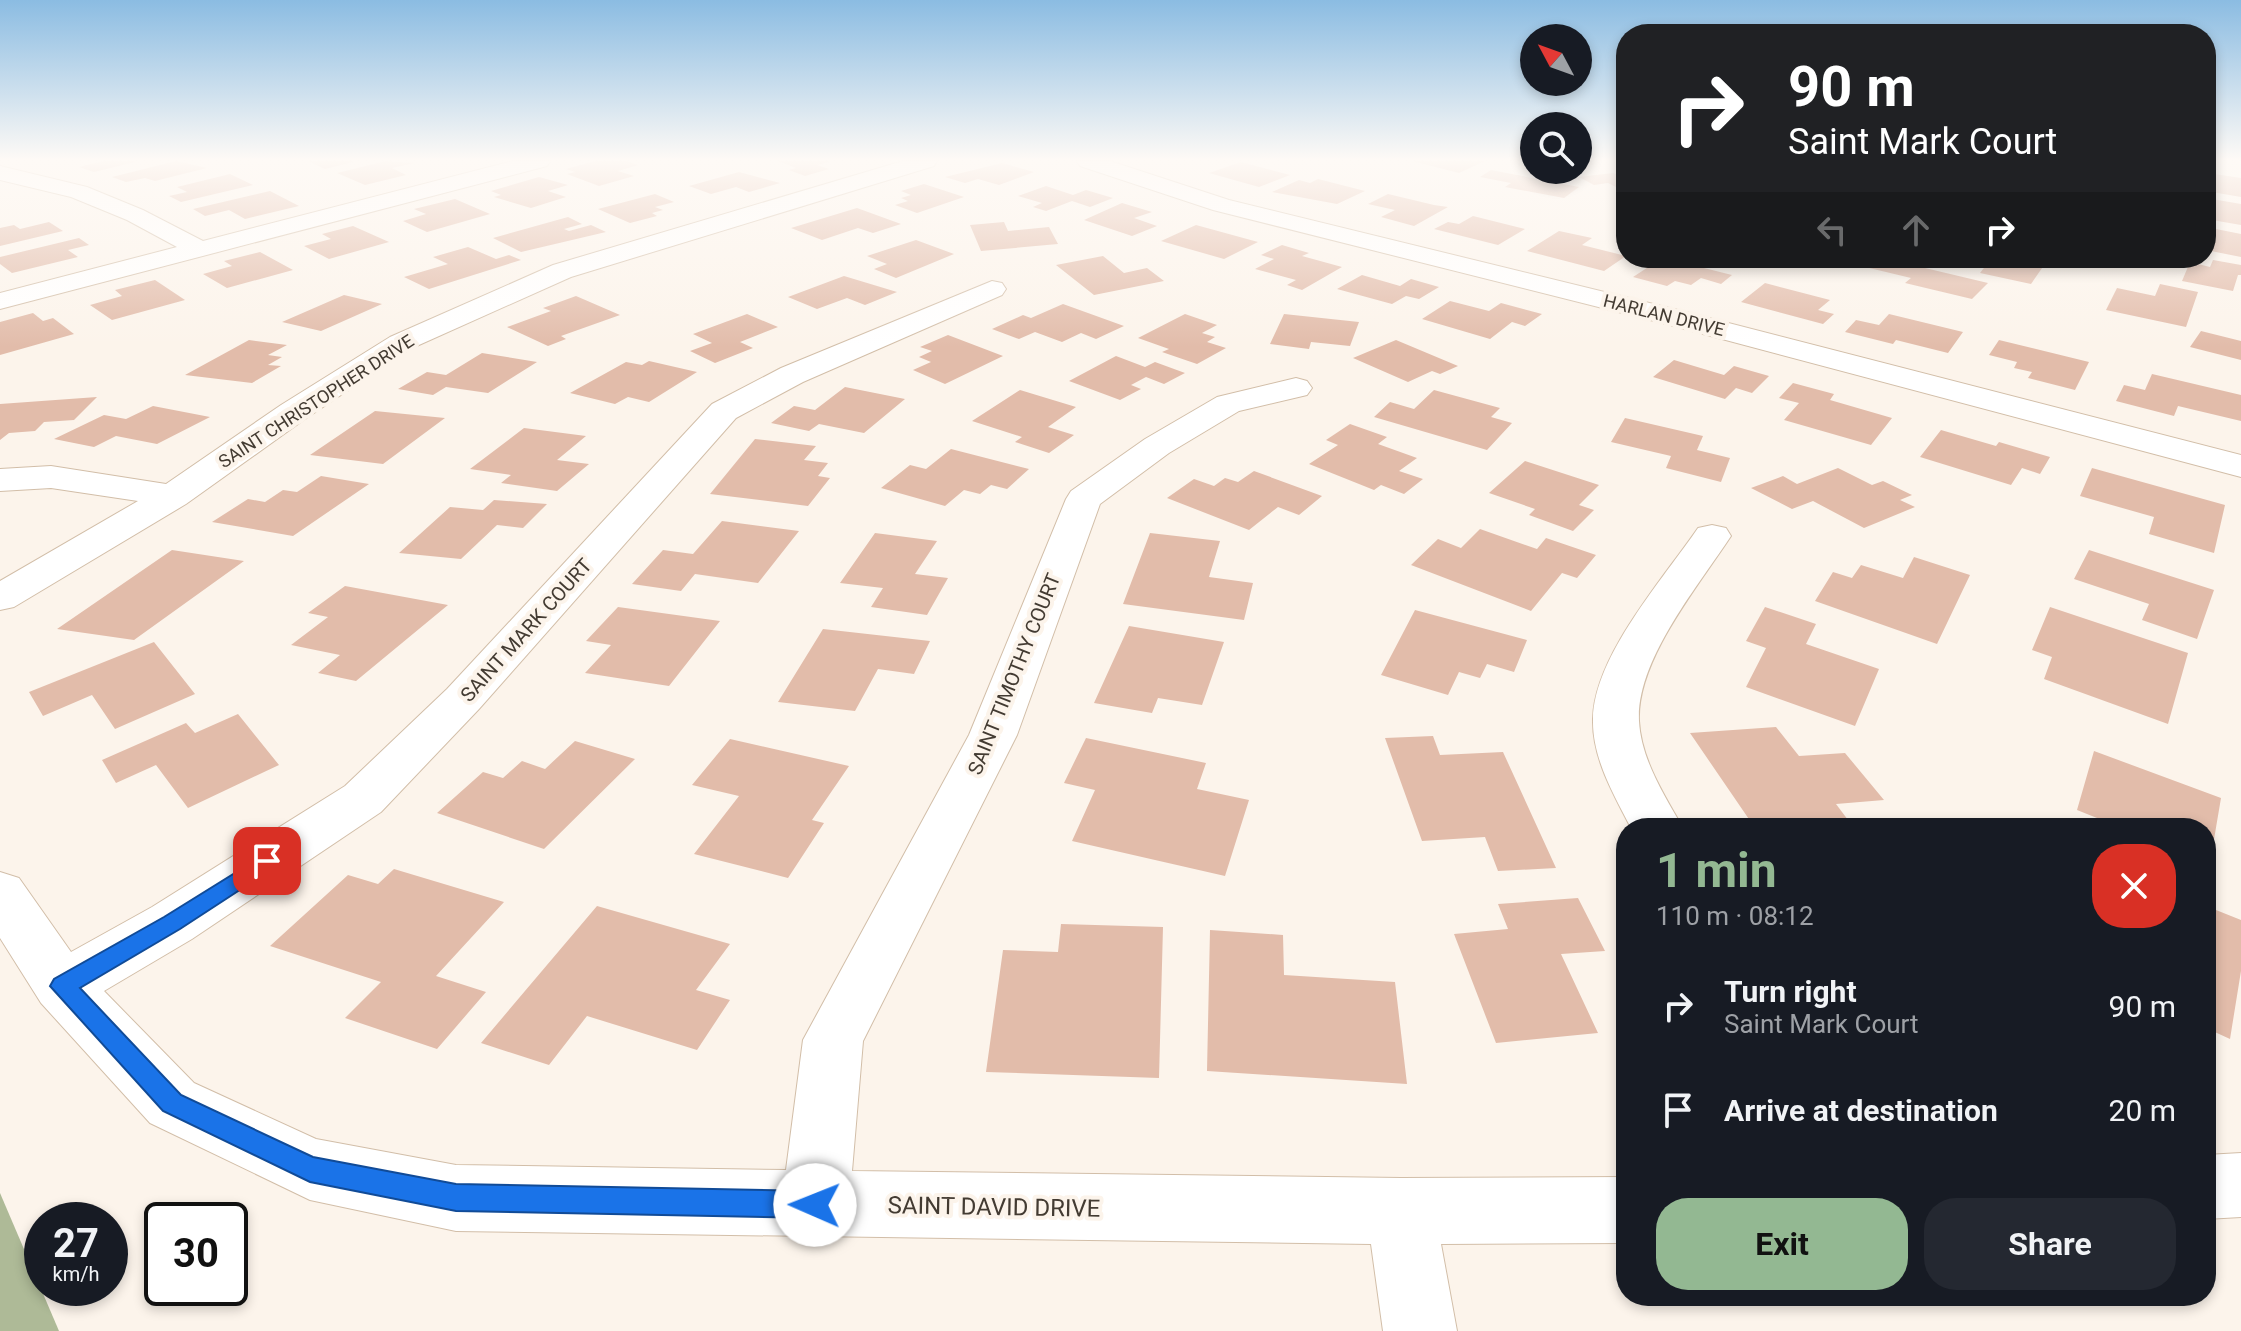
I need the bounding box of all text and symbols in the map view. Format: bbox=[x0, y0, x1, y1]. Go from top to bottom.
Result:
north arrow bbox=[1520, 24, 1592, 96]
map controls bbox=[1520, 24, 1592, 184]
text: 90 m bbox=[1788, 54, 1915, 120]
icon: right bbox=[1656, 56, 1760, 160]
button: search bbox=[1520, 112, 1592, 184]
text: Saint Mark Court bbox=[1788, 121, 2057, 163]
icon: left bbox=[1810, 208, 1854, 252]
icon: ahead bbox=[1894, 208, 1938, 252]
icon: right bbox=[1978, 208, 2022, 252]
street label: HARLAN DRIVE bbox=[1601, 290, 1727, 340]
street label: SAINT CHRISTOPHER DRIVE bbox=[215, 330, 417, 472]
street label: SAINT MARK COURT bbox=[455, 553, 597, 707]
street label: SAINT TIMOTHY COURT bbox=[963, 570, 1065, 778]
pin bbox=[233, 827, 301, 895]
icon: arrive bbox=[245, 839, 289, 883]
text: 1 min bbox=[1656, 842, 1777, 899]
button: close bbox=[2092, 844, 2176, 928]
text: 110 m · 08:12 bbox=[1656, 901, 1814, 931]
text: Turn right bbox=[1724, 974, 1857, 1009]
icon: right bbox=[1656, 984, 1700, 1028]
text: 90 m bbox=[2109, 989, 2176, 1024]
text: Saint Mark Court bbox=[1724, 1009, 1919, 1039]
icon: arrive bbox=[1656, 1088, 1700, 1132]
text: Arrive at destination bbox=[1724, 1093, 1998, 1128]
text: 20 m bbox=[2109, 1093, 2176, 1128]
position arrow bbox=[773, 1163, 857, 1247]
street label: SAINT DAVID DRIVE bbox=[887, 1191, 1101, 1223]
button: Exit bbox=[1656, 1198, 1908, 1290]
button: Share bbox=[1924, 1198, 2176, 1290]
speed limit sign: 30 bbox=[144, 1202, 248, 1306]
text: 27 bbox=[53, 1220, 99, 1267]
text: km/h bbox=[53, 1262, 99, 1286]

